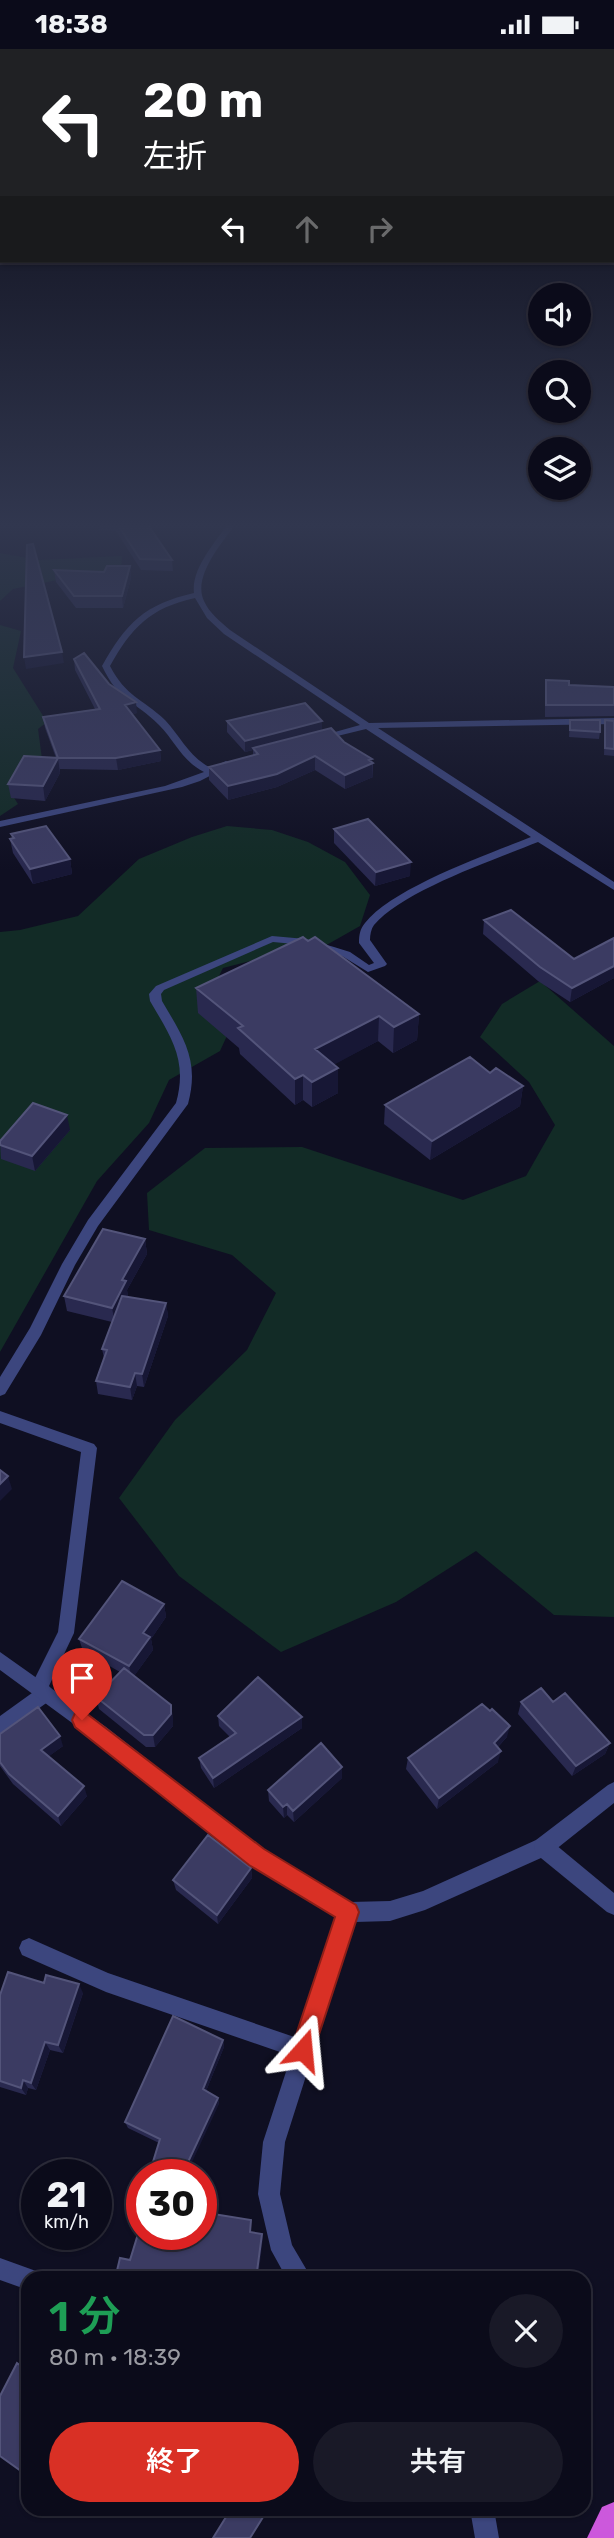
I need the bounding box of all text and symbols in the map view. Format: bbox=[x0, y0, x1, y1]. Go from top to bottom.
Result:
text: 18:38 bbox=[35, 9, 108, 40]
text: 20 m bbox=[143, 71, 264, 129]
icon: left bbox=[28, 77, 119, 168]
text: 左折 bbox=[143, 137, 207, 175]
icon: left bbox=[215, 210, 253, 248]
icon: ahead bbox=[288, 210, 326, 248]
icon: right bbox=[361, 210, 399, 248]
map controls bbox=[528, 283, 591, 500]
button: sound bbox=[528, 283, 591, 346]
button: search bbox=[528, 360, 591, 423]
button: layers bbox=[528, 437, 591, 500]
pin bbox=[52, 1648, 112, 1720]
icon: arrive bbox=[63, 1659, 101, 1697]
position arrow bbox=[266, 2013, 340, 2087]
speed limit sign: 30 bbox=[126, 2159, 217, 2250]
text: 21 bbox=[46, 2174, 87, 2216]
text: km/h bbox=[44, 2211, 89, 2233]
text: 1 分 bbox=[49, 2292, 120, 2342]
button: close bbox=[489, 2294, 563, 2368]
text: 80 m · 18:39 bbox=[49, 2343, 181, 2371]
button: 終了 bbox=[49, 2422, 299, 2502]
button: 共有 bbox=[313, 2422, 563, 2502]

